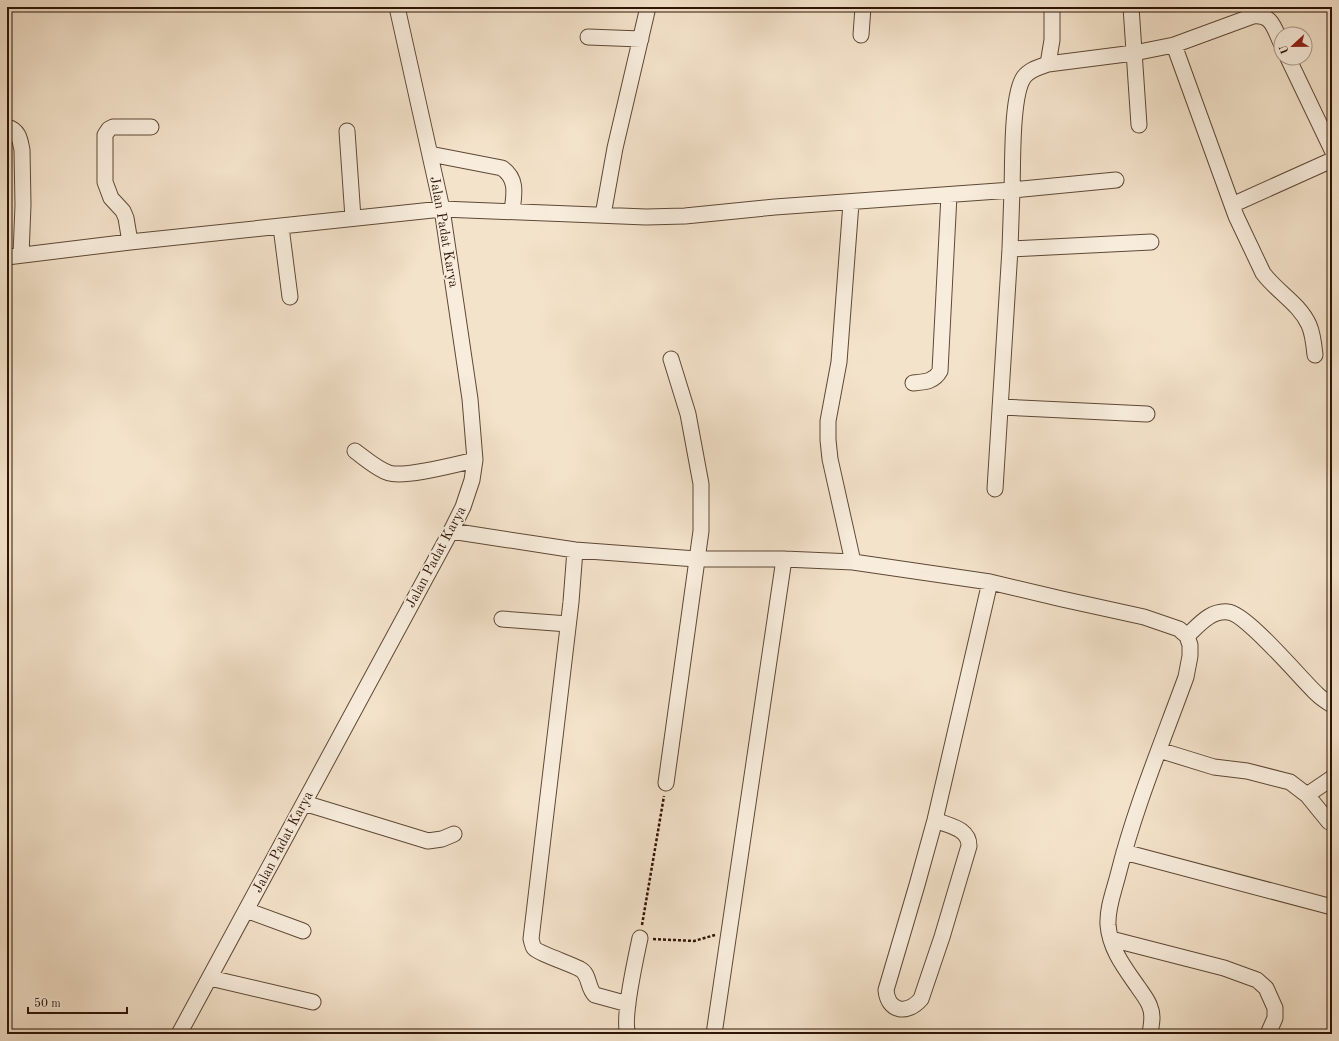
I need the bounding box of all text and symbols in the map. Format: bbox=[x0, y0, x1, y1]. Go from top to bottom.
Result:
north arrow bbox=[1273, 26, 1313, 66]
text: U bbox=[1278, 43, 1292, 55]
street label: Jalan Padat Karya bbox=[427, 175, 461, 289]
street label: Jalan Padat Karya bbox=[403, 504, 469, 610]
street label: Jalan Padat Karya bbox=[250, 789, 316, 895]
scale bar bbox=[28, 989, 127, 1015]
text: 50 m bbox=[34, 997, 61, 1010]

